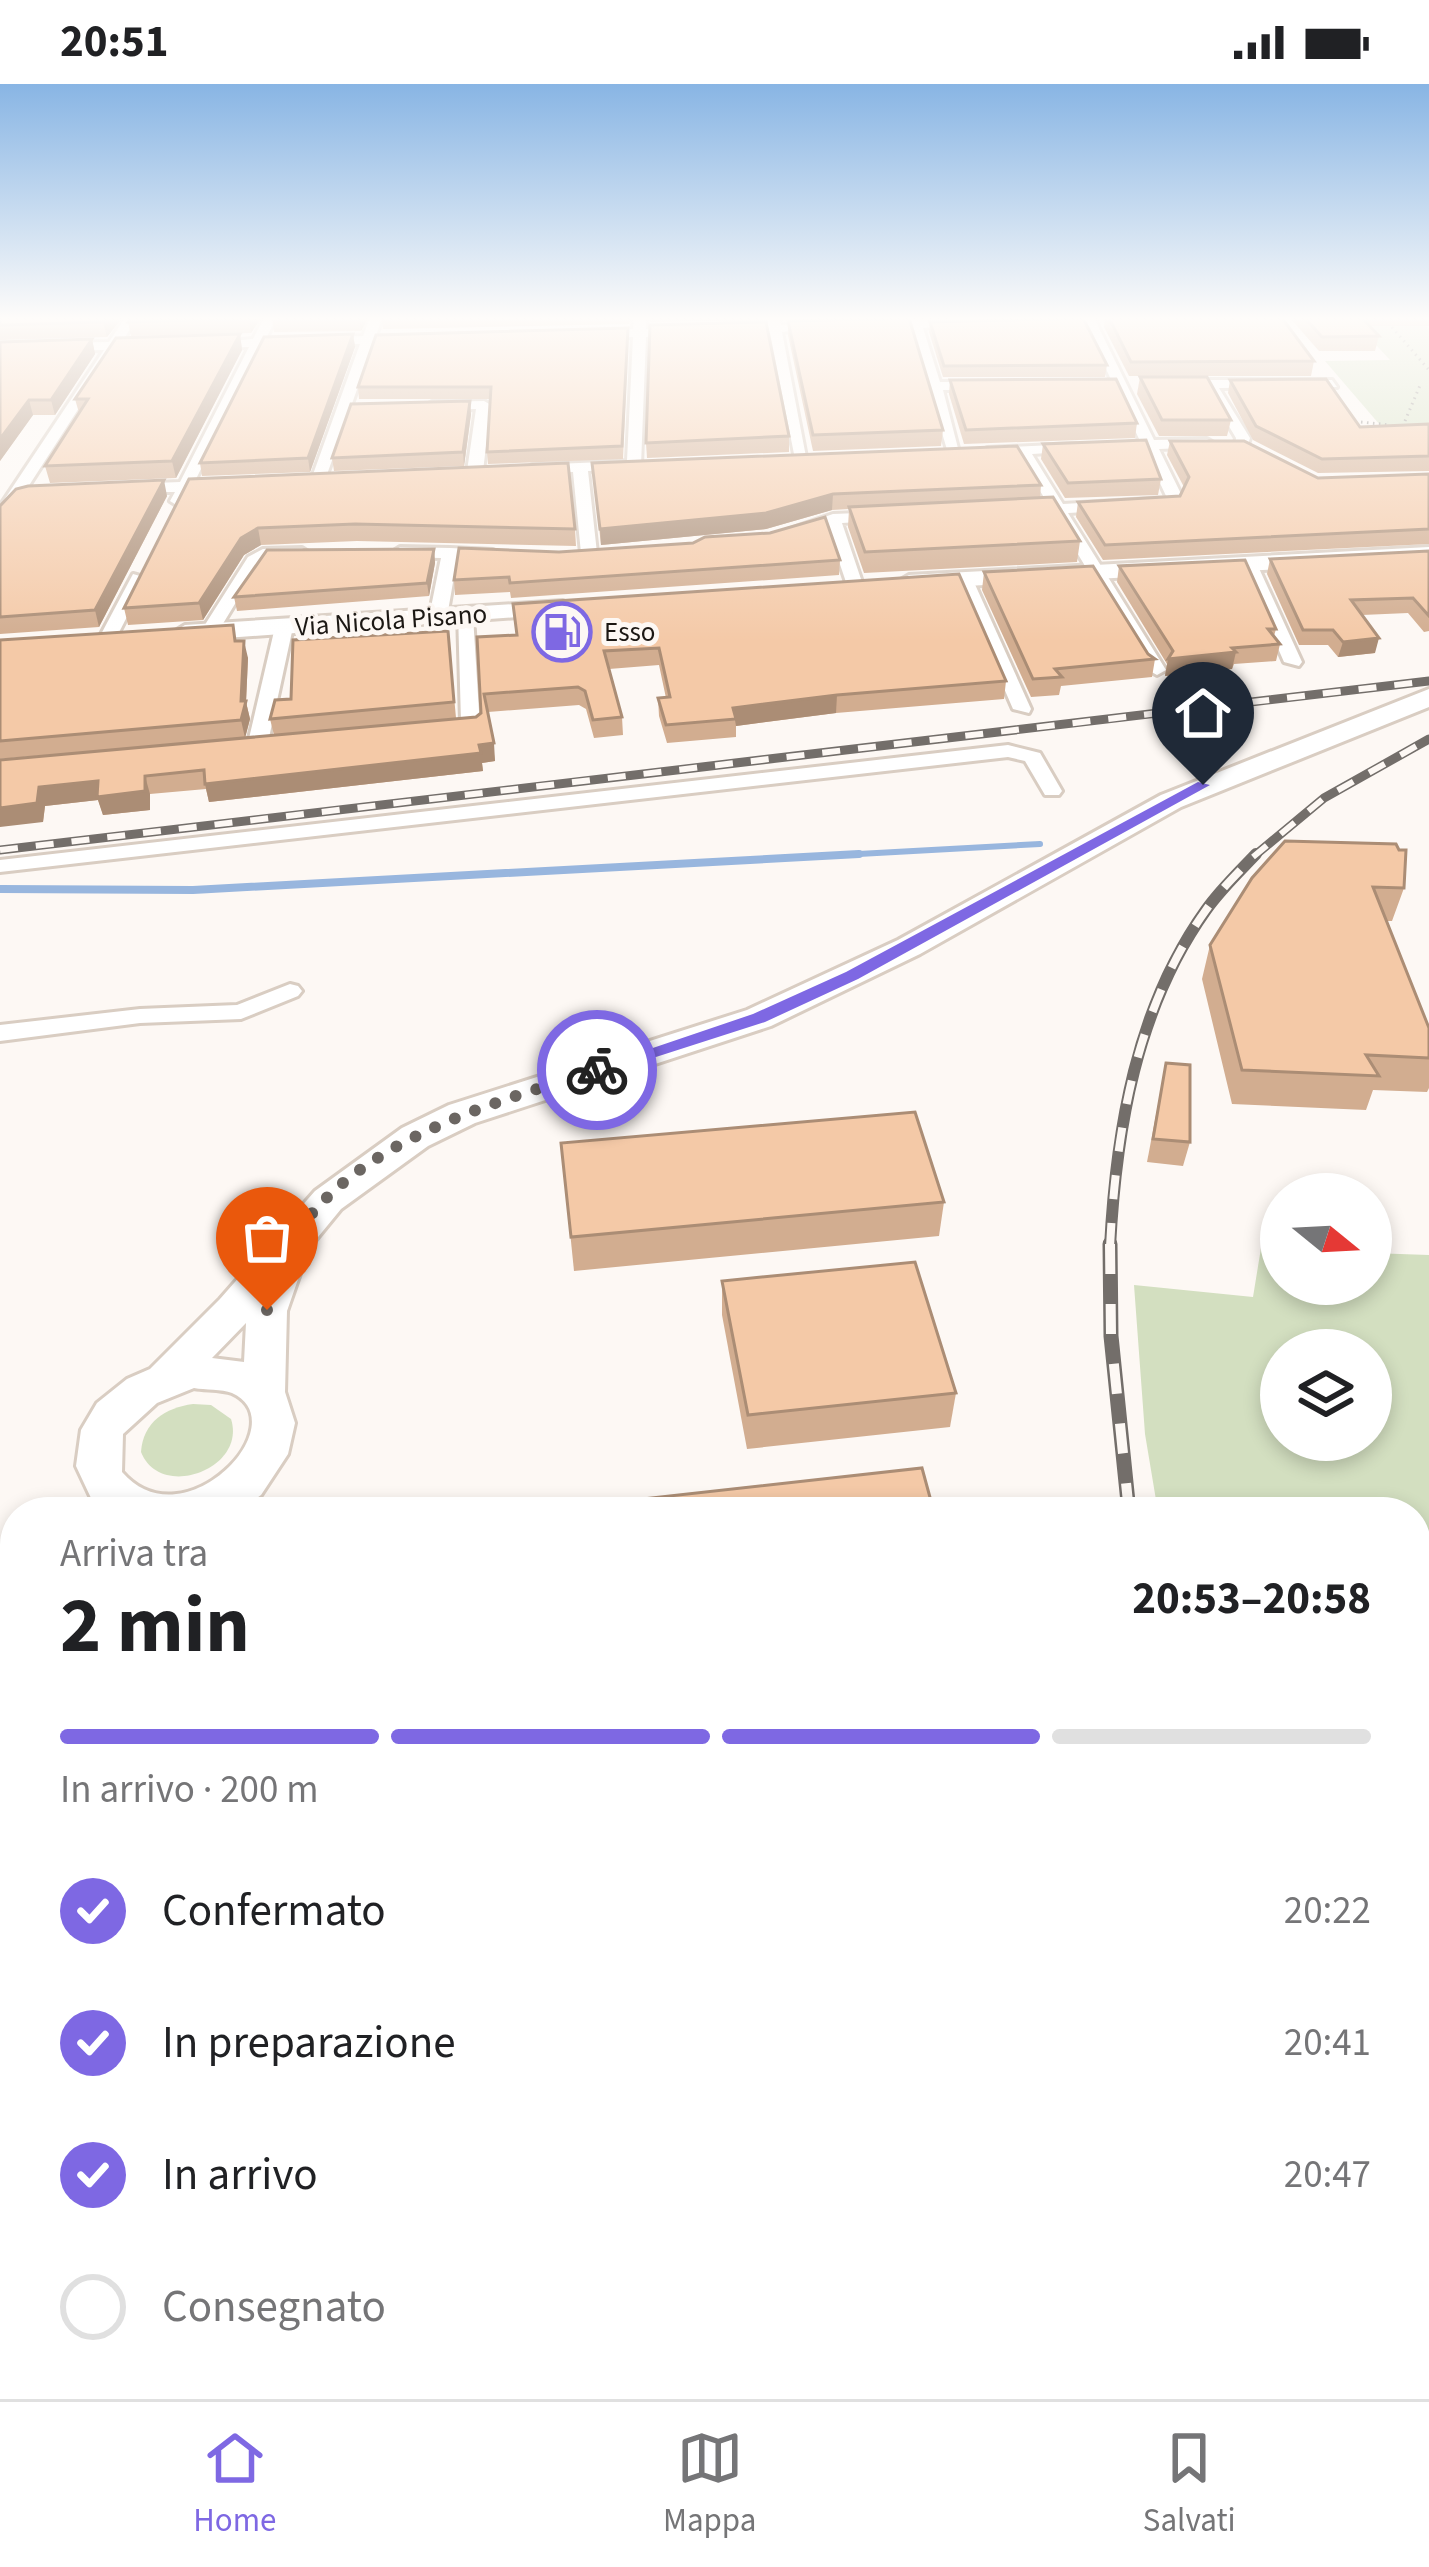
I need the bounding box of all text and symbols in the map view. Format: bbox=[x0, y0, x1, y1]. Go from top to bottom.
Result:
text: 20:51 bbox=[60, 10, 169, 74]
street label: Via Nicola Pisano bbox=[294, 594, 488, 647]
fuel station icon: Esso bbox=[531, 601, 593, 663]
place label: Esso bbox=[604, 613, 656, 652]
pin bbox=[1152, 662, 1254, 785]
icon: home bbox=[1170, 680, 1236, 746]
courier bbox=[537, 1010, 657, 1130]
icon: bike bbox=[564, 1037, 630, 1103]
north arrow bbox=[1260, 1173, 1392, 1305]
map controls bbox=[1260, 1173, 1392, 1461]
pin bbox=[216, 1187, 318, 1310]
icon: bag bbox=[234, 1205, 300, 1271]
button: layers bbox=[1260, 1329, 1392, 1461]
text: Arriva tra bbox=[60, 1526, 208, 1582]
text: 20:53–20:58 bbox=[1132, 1567, 1371, 1631]
text: 2 min bbox=[60, 1571, 250, 1682]
text: In arrivo · 200 m bbox=[60, 1762, 319, 1818]
icon: check bbox=[60, 1878, 126, 1944]
text: Confermato bbox=[162, 1879, 386, 1943]
text: 20:22 bbox=[1284, 1883, 1371, 1939]
icon: check bbox=[60, 2010, 126, 2076]
text: In preparazione bbox=[162, 2011, 456, 2075]
text: 20:41 bbox=[1284, 2015, 1371, 2071]
icon: check bbox=[60, 2142, 126, 2208]
text: In arrivo bbox=[162, 2143, 318, 2207]
text: 20:47 bbox=[1284, 2147, 1371, 2203]
text: Consegnato bbox=[162, 2275, 386, 2339]
tab: Home bbox=[193, 2425, 276, 2544]
tab: Mappa bbox=[663, 2425, 756, 2544]
tab: Salvati bbox=[1143, 2425, 1236, 2544]

